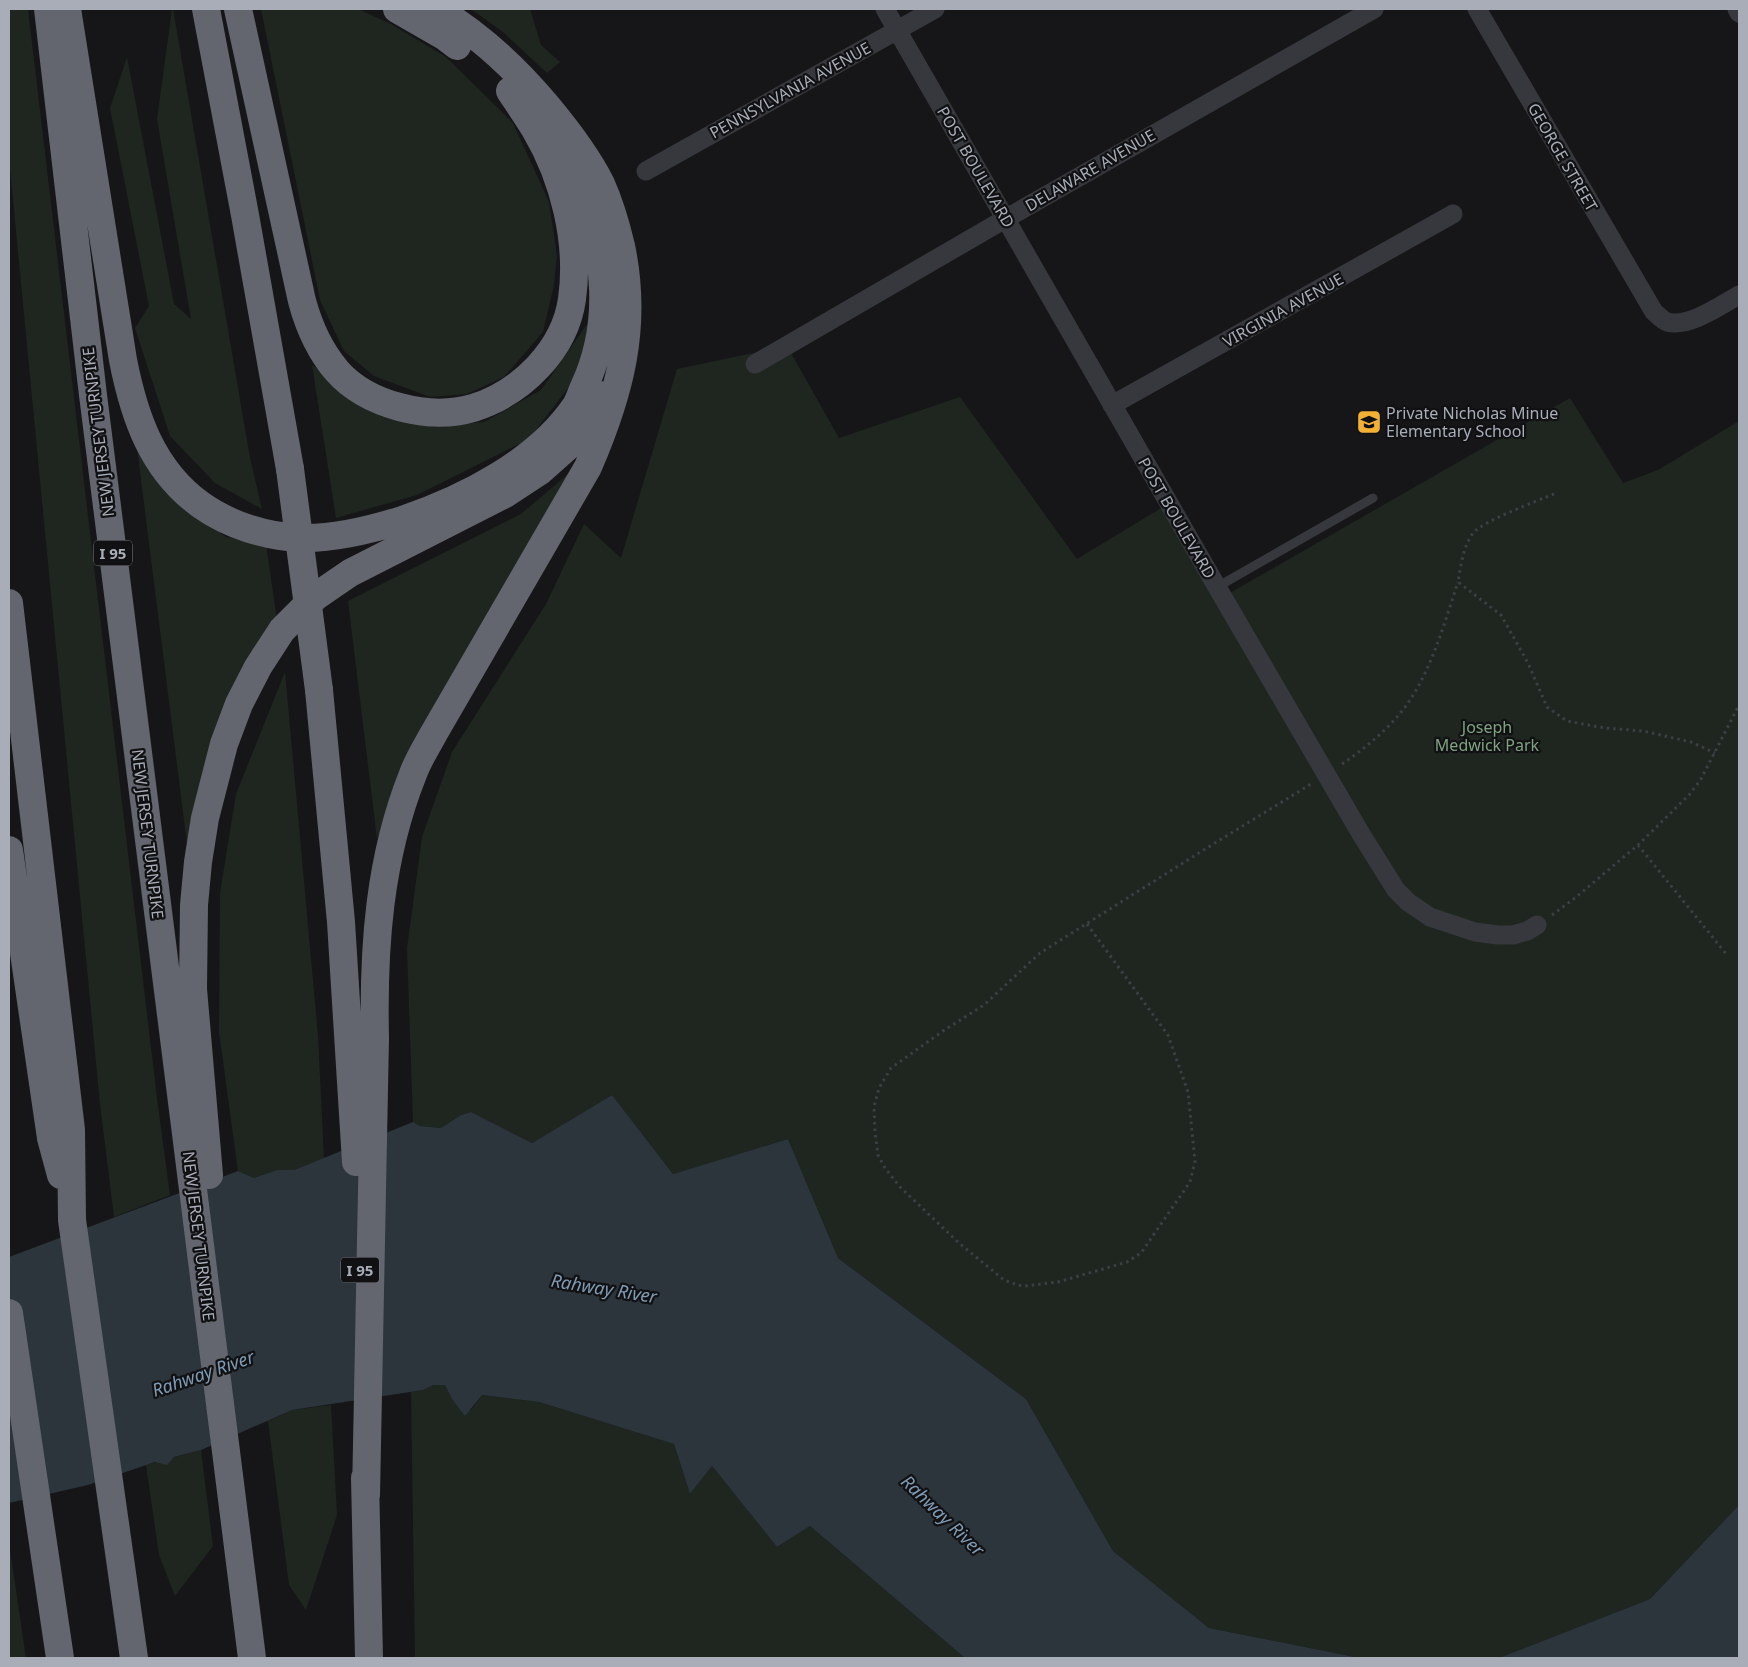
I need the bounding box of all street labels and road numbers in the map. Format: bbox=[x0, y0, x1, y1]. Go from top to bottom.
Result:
street label: PENNSYLVANIA AVENUE bbox=[706, 37, 874, 143]
street label: GEORGE STREET bbox=[1523, 99, 1603, 215]
street label: POST BOULEVARD bbox=[932, 102, 1020, 232]
street label: DELAWARE AVENUE bbox=[1021, 124, 1159, 216]
street label: VIRGINIA AVENUE bbox=[1219, 268, 1347, 352]
street label: NEW JERSEY TURNPIKE bbox=[77, 346, 119, 518]
street label: POST BOULEVARD bbox=[1133, 453, 1221, 583]
road number: I 95 bbox=[94, 540, 132, 566]
street label: NEW JERSEY TURNPIKE bbox=[127, 748, 169, 920]
street label: NEW JERSEY TURNPIKE bbox=[178, 1150, 220, 1322]
road number: I 95 bbox=[341, 1258, 379, 1282]

